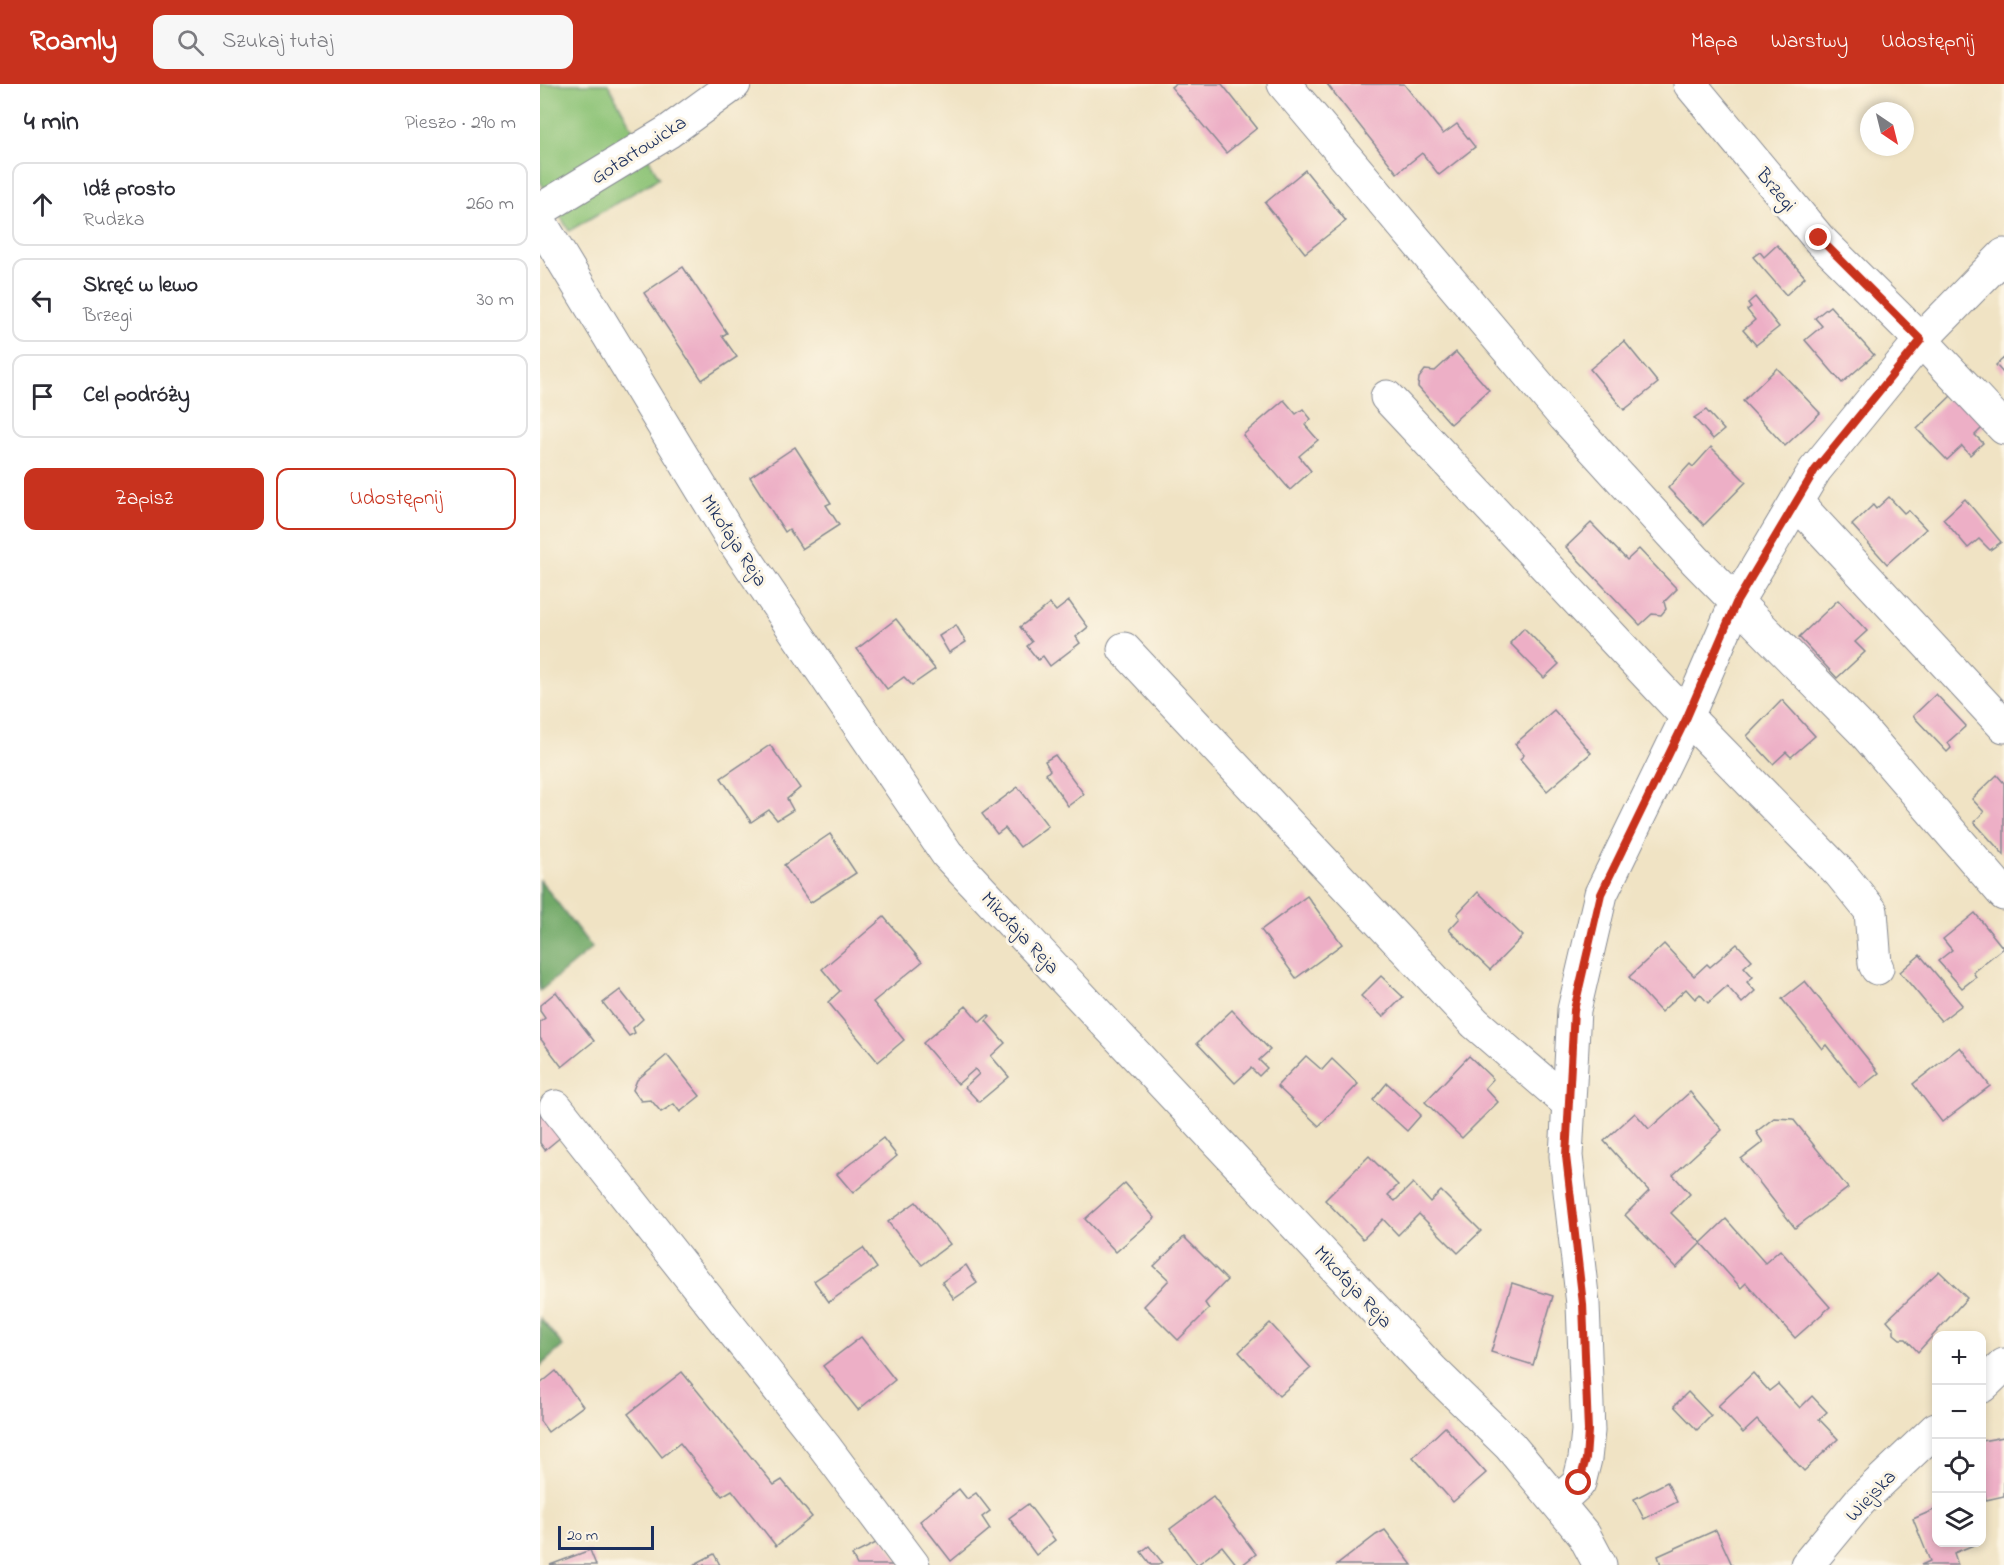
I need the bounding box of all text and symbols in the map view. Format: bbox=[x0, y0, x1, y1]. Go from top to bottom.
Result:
search box bbox=[153, 15, 573, 69]
text: Roamly bbox=[30, 22, 117, 63]
icon: search bbox=[174, 26, 207, 59]
text: Szukaj tutaj bbox=[222, 26, 333, 58]
text: Mapa bbox=[1691, 27, 1738, 57]
text: Warstwy bbox=[1771, 27, 1848, 57]
text: Udostępnij bbox=[1881, 27, 1974, 57]
north arrow bbox=[1860, 102, 1914, 156]
text: 4 min bbox=[24, 104, 79, 142]
text: Pieszo · 290 m bbox=[405, 109, 516, 138]
street label: Gotartowicka bbox=[586, 109, 693, 193]
street label: Brzegi bbox=[1747, 162, 1802, 220]
text: Idź prosto bbox=[83, 174, 176, 206]
icon: ahead bbox=[26, 188, 59, 221]
text: 260 m bbox=[466, 190, 514, 219]
text: Rudzka bbox=[83, 206, 145, 235]
route end bbox=[1805, 224, 1831, 250]
text: Skręć w lewo bbox=[83, 270, 198, 302]
icon: left bbox=[26, 284, 59, 317]
text: 30 m bbox=[477, 286, 514, 315]
text: Brzegi bbox=[83, 302, 133, 331]
icon: arrive bbox=[26, 380, 59, 413]
text: Cel podróży bbox=[83, 380, 190, 412]
button: Zapisz bbox=[24, 468, 264, 530]
button: Udostępnij bbox=[276, 468, 516, 530]
street label: Mikołaja Reja bbox=[692, 490, 773, 593]
street label: Mikołaja Reja bbox=[973, 886, 1065, 982]
street label: Mikołaja Reja bbox=[1306, 1240, 1398, 1336]
map controls bbox=[1932, 1331, 1986, 1547]
button: + bbox=[1932, 1331, 1986, 1385]
button: − bbox=[1932, 1385, 1986, 1439]
button: locate bbox=[1932, 1439, 1986, 1493]
street label: Wiejska bbox=[1840, 1464, 1904, 1529]
route start bbox=[1565, 1469, 1591, 1495]
button: layers bbox=[1932, 1493, 1986, 1547]
scale bar bbox=[558, 1523, 654, 1550]
text: 20 m bbox=[567, 1524, 598, 1548]

